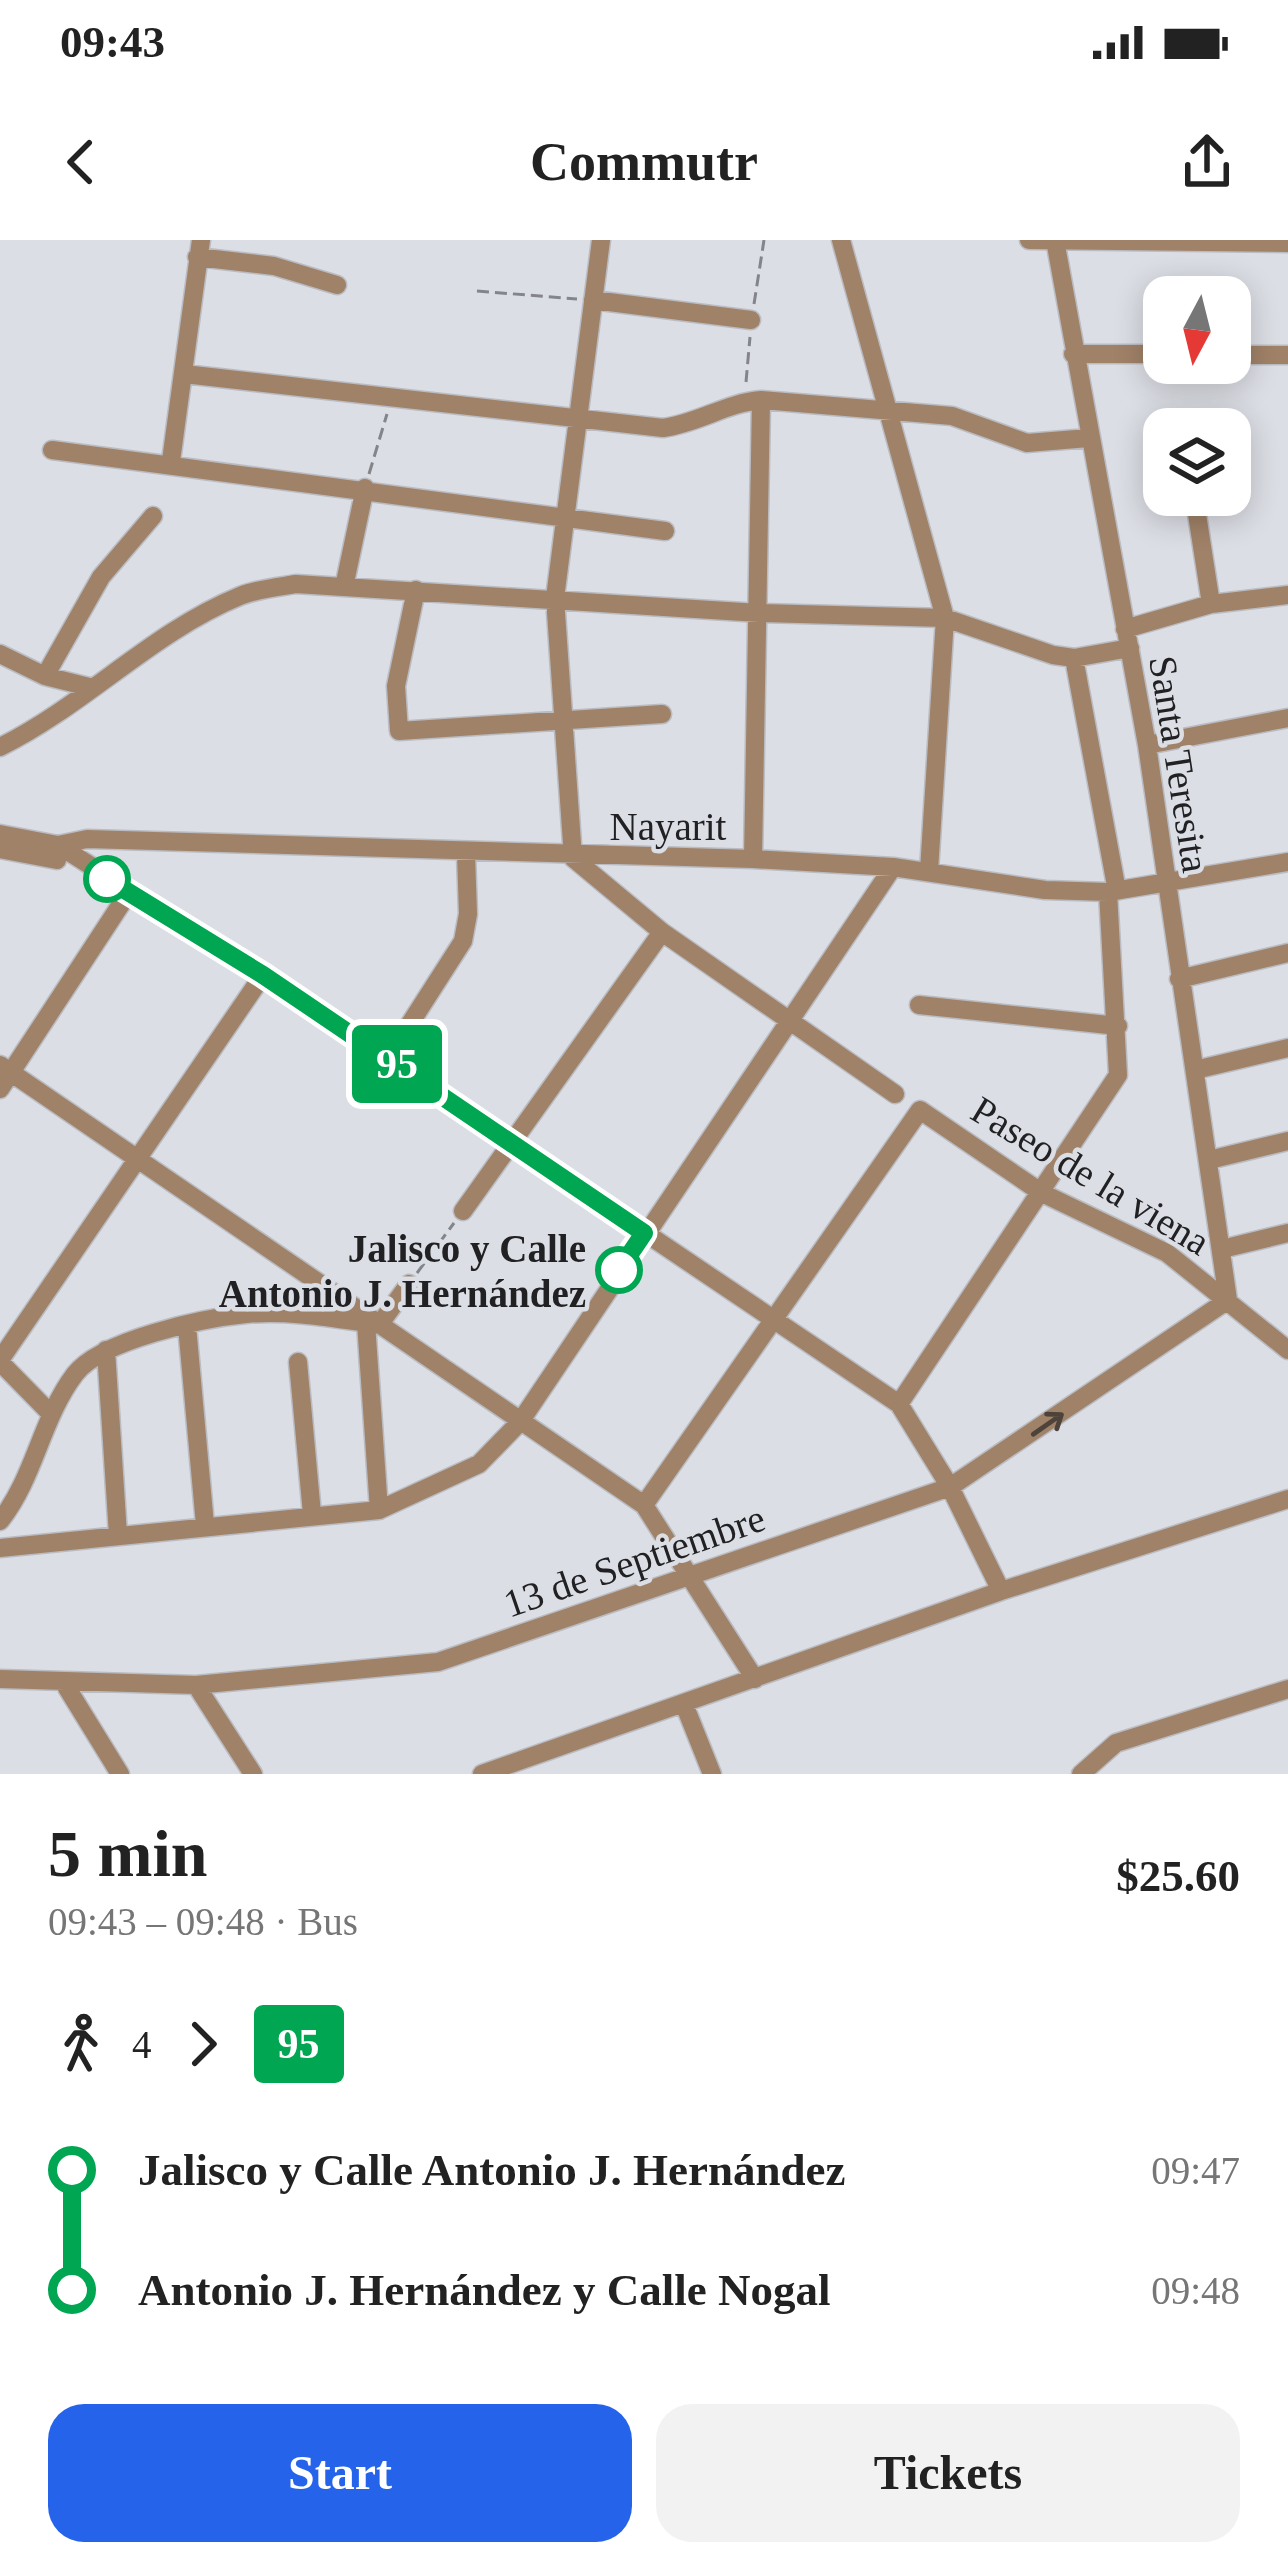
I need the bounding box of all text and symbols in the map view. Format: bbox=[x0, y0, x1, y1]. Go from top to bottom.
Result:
text: 09:43 bbox=[60, 17, 165, 67]
icon: back bbox=[48, 129, 114, 195]
icon: share bbox=[1174, 129, 1240, 195]
text: Commutr bbox=[530, 132, 758, 192]
north arrow bbox=[1143, 276, 1251, 384]
map controls bbox=[1143, 276, 1251, 516]
button: layers bbox=[1143, 408, 1251, 516]
street label: Santa Teresita bbox=[1141, 653, 1218, 875]
street label: Nayarit bbox=[610, 805, 727, 849]
unlabelled marker bbox=[85, 857, 129, 901]
line badge: 95 bbox=[343, 1025, 451, 1103]
text: 95 bbox=[376, 1041, 418, 1087]
street label: Paseo de la viena bbox=[964, 1088, 1217, 1263]
place label: Jalisco y Calle Antonio J. Hernández bbox=[219, 1227, 586, 1315]
marker: Jalisco y Calle Antonio J. Hernández bbox=[597, 1248, 641, 1292]
one-way arrow bbox=[1031, 1412, 1065, 1437]
street label: 13 de Septiembre bbox=[498, 1496, 771, 1626]
text: 5 min bbox=[48, 1817, 208, 1890]
text: $25.60 bbox=[1116, 1851, 1240, 1901]
text: 09:43 – 09:48 · Bus bbox=[48, 1900, 358, 1943]
icon: walk bbox=[48, 2011, 114, 2077]
icon: forward bbox=[170, 2011, 236, 2077]
text: 95 bbox=[278, 2021, 320, 2067]
text: 4 bbox=[132, 2023, 152, 2066]
text: Jalisco y Calle Antonio J. Hernández bbox=[138, 2145, 846, 2195]
text: 09:47 bbox=[1151, 2149, 1240, 2192]
text: Antonio J. Hernández y Calle Nogal bbox=[138, 2265, 831, 2315]
text: 09:48 bbox=[1151, 2269, 1240, 2312]
button: Start bbox=[48, 2404, 632, 2542]
button: Tickets bbox=[656, 2404, 1240, 2542]

